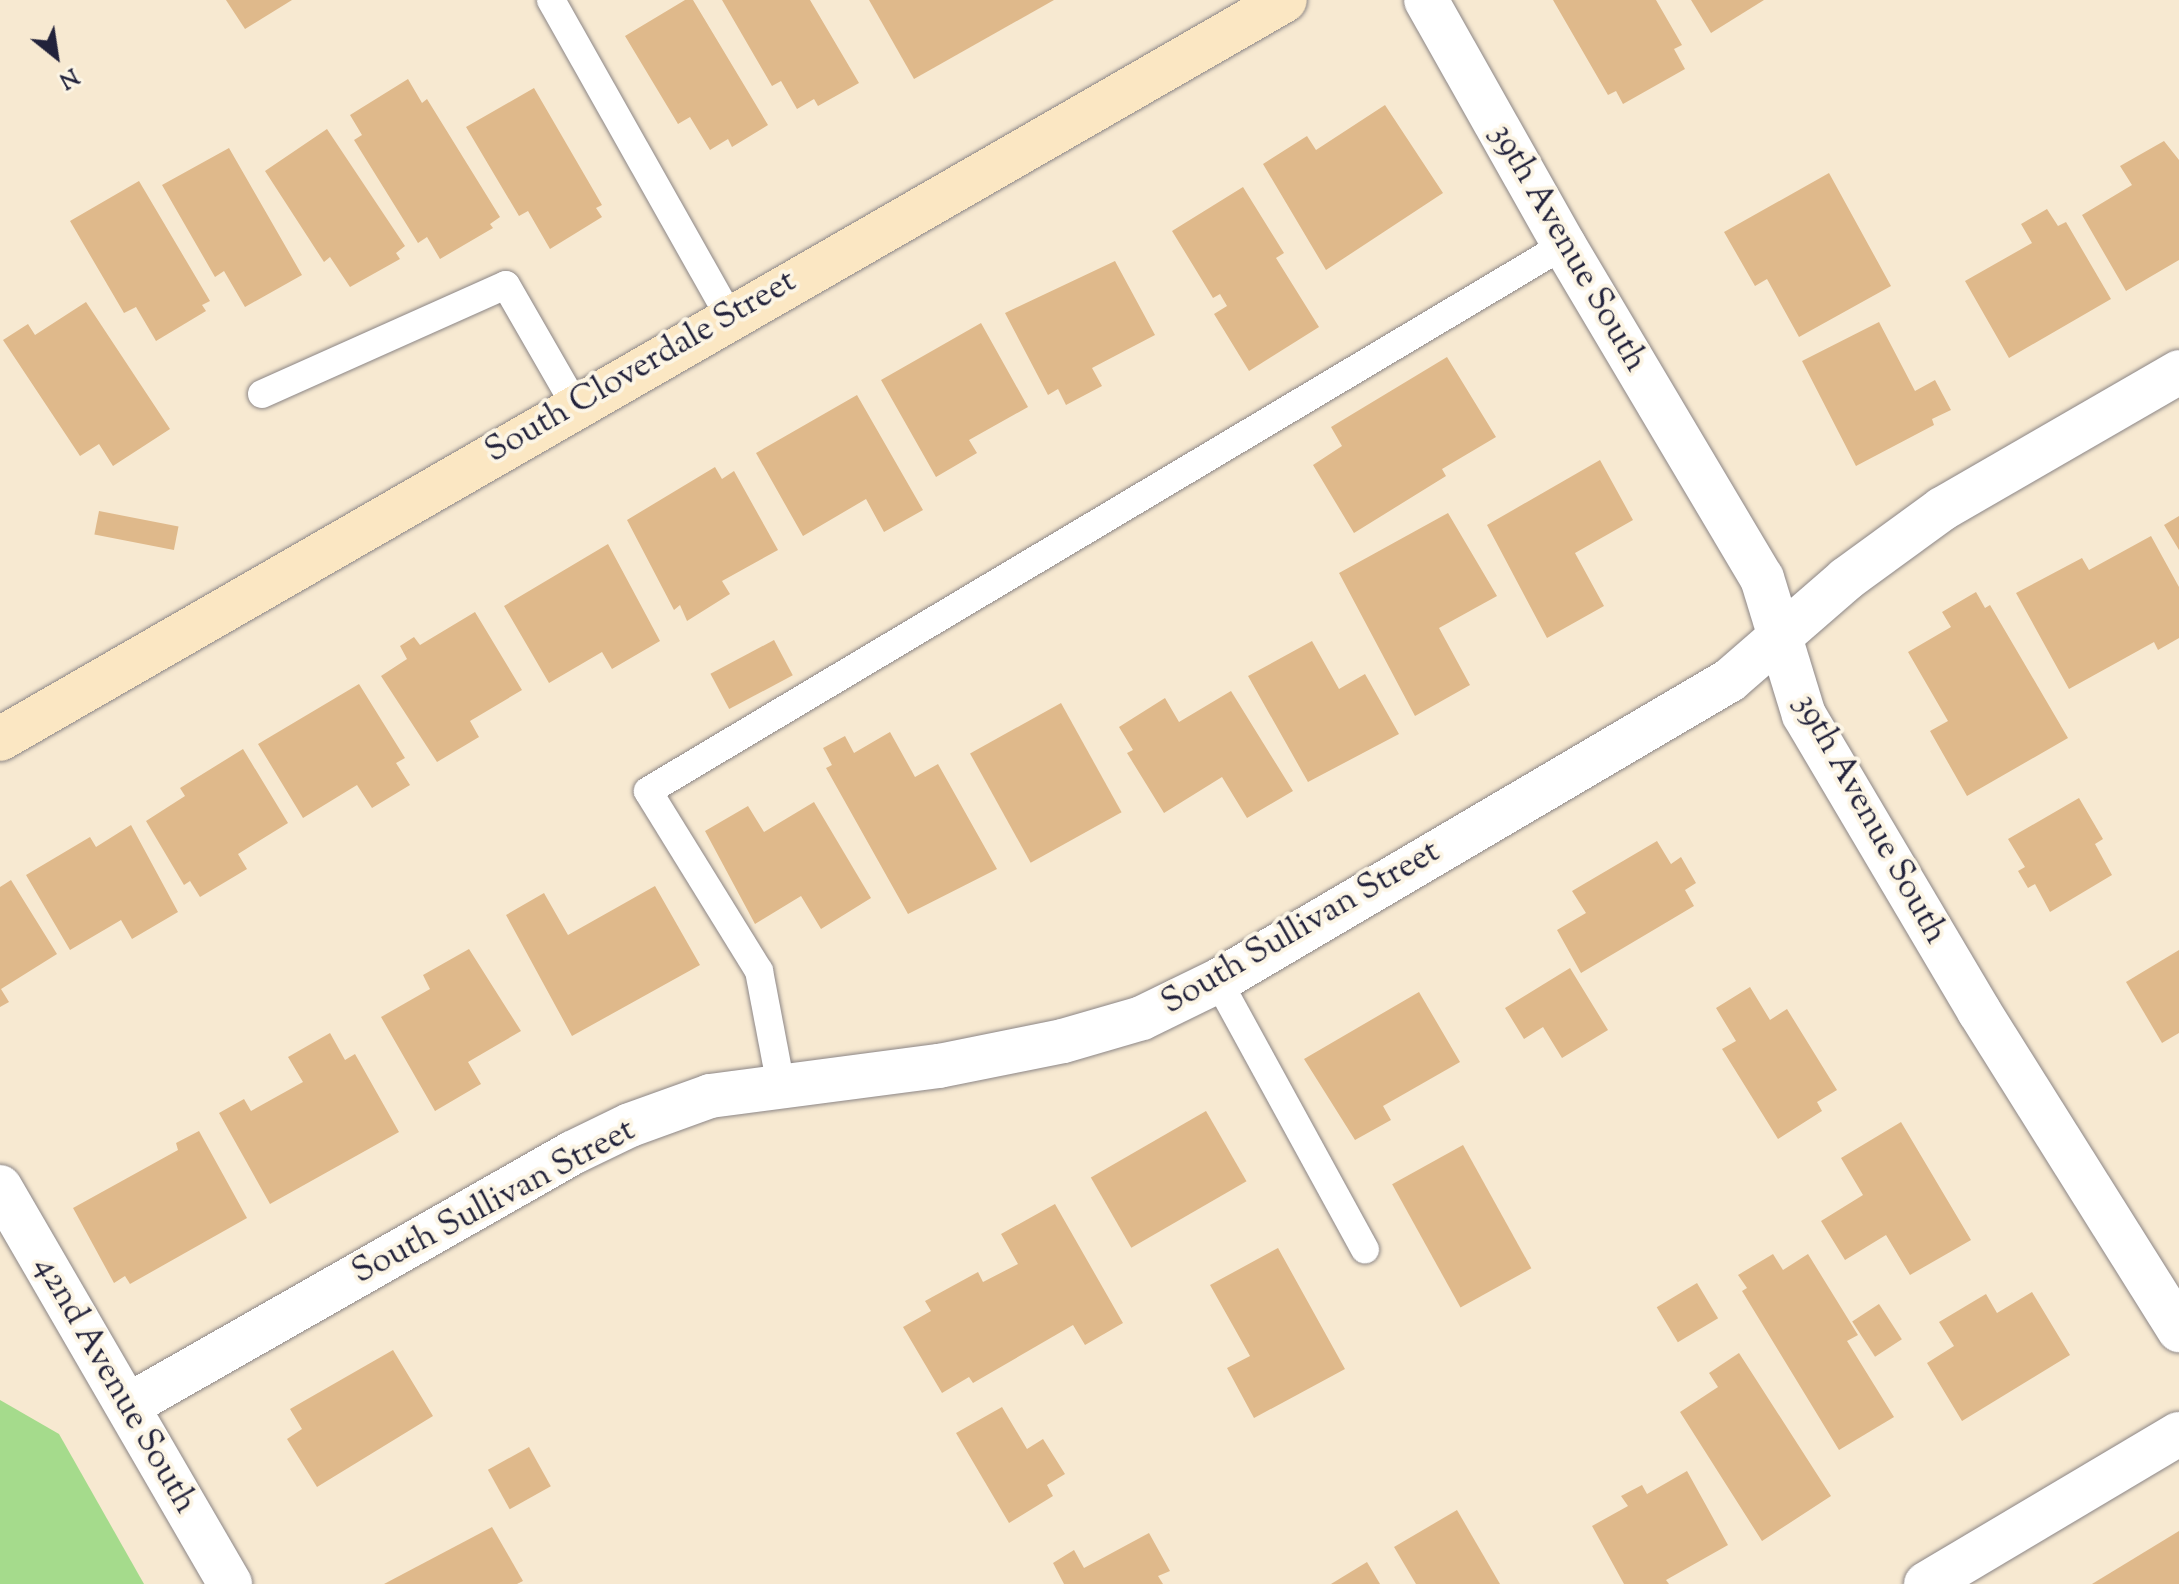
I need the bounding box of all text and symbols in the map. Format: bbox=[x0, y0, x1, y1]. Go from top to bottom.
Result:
north arrow bbox=[16, 16, 96, 96]
text: N bbox=[52, 59, 84, 95]
street label: 39th Avenue South bbox=[1480, 117, 1656, 379]
street label: South Cloverdale Street bbox=[478, 261, 804, 473]
street label: 39th Avenue South bbox=[1784, 687, 1956, 951]
street label: South Sullivan Street bbox=[1155, 832, 1447, 1024]
street label: South Sullivan Street bbox=[346, 1110, 642, 1294]
street label: 42nd Avenue South bbox=[25, 1249, 205, 1521]

